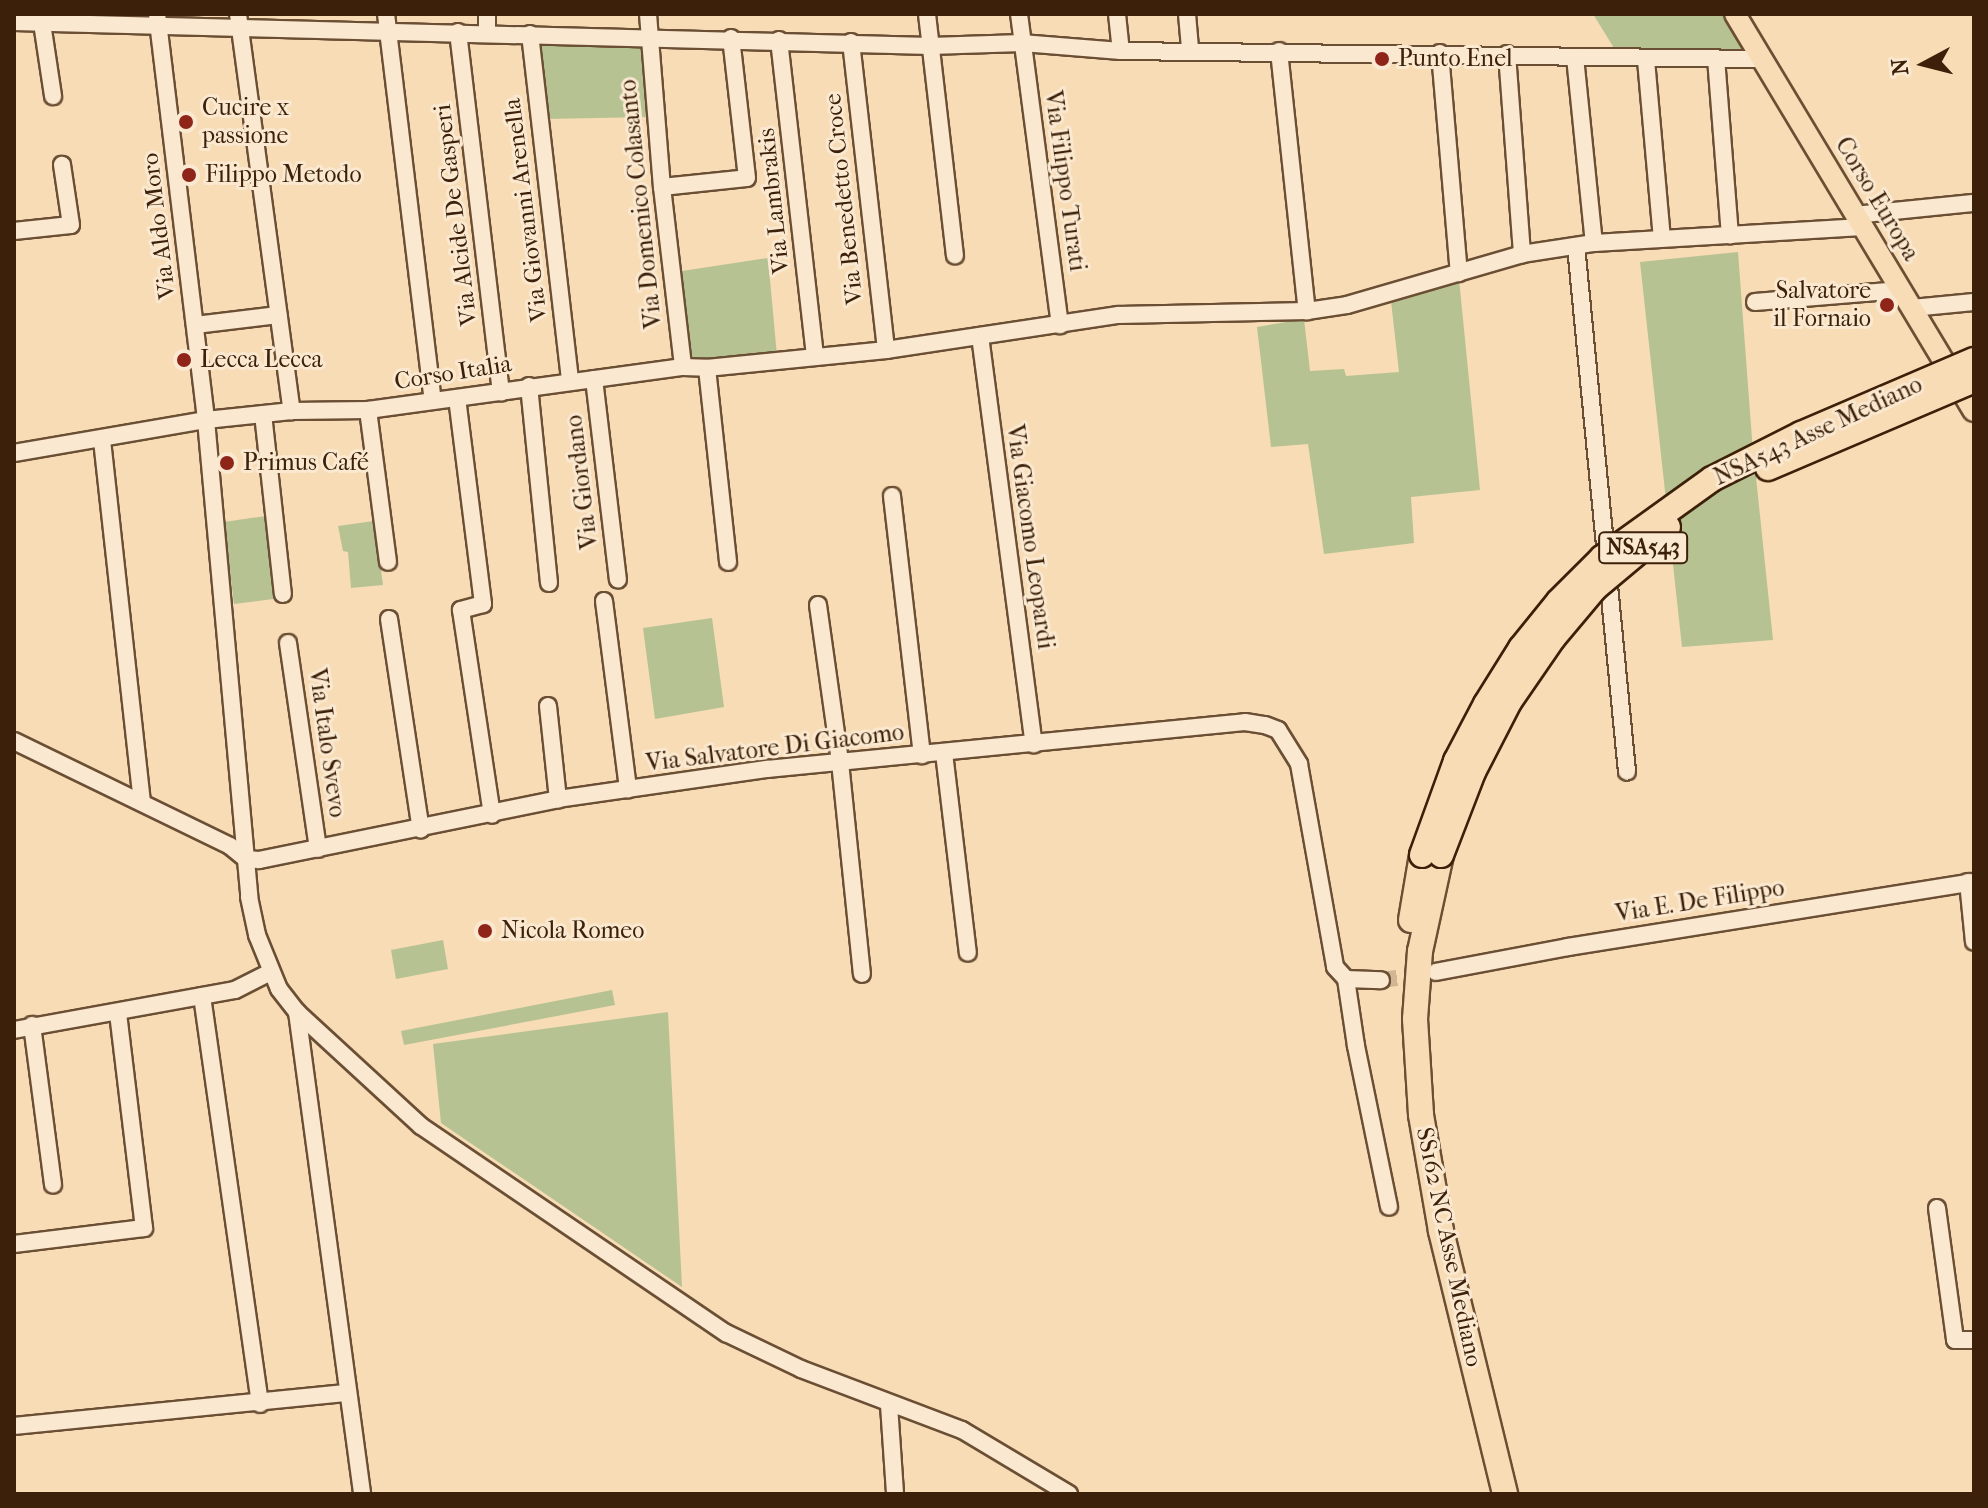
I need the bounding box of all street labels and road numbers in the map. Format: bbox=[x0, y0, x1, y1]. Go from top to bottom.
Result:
street label: Via Domenico Colasanto bbox=[614, 78, 668, 330]
street label: Via Filippo Turati bbox=[1038, 89, 1092, 273]
street label: Via Benedetto Croce bbox=[819, 92, 869, 306]
street label: Via Giovanni Arenella bbox=[498, 97, 554, 323]
street label: Via Alcide De Gasperi bbox=[428, 103, 484, 327]
street label: Via Lambrakis bbox=[752, 127, 796, 275]
street label: Corso Europa bbox=[1829, 132, 1925, 266]
street label: Via Aldo Moro bbox=[136, 151, 182, 301]
street label: Corso Italia bbox=[392, 350, 514, 396]
street label: NSA543 Asse Mediano bbox=[1709, 370, 1927, 492]
street label: Via Giordano bbox=[559, 413, 605, 551]
street label: Via Giacomo Leopardi bbox=[1000, 423, 1060, 651]
road number: NSA543 bbox=[1597, 530, 1689, 566]
street label: Via Italo Svevo bbox=[302, 667, 352, 819]
street label: Via Salvatore Di Giacomo bbox=[644, 718, 906, 778]
street label: Via E. De Filippo bbox=[1614, 873, 1786, 929]
street label: SS162 NC Asse Mediano bbox=[1410, 1125, 1488, 1369]

